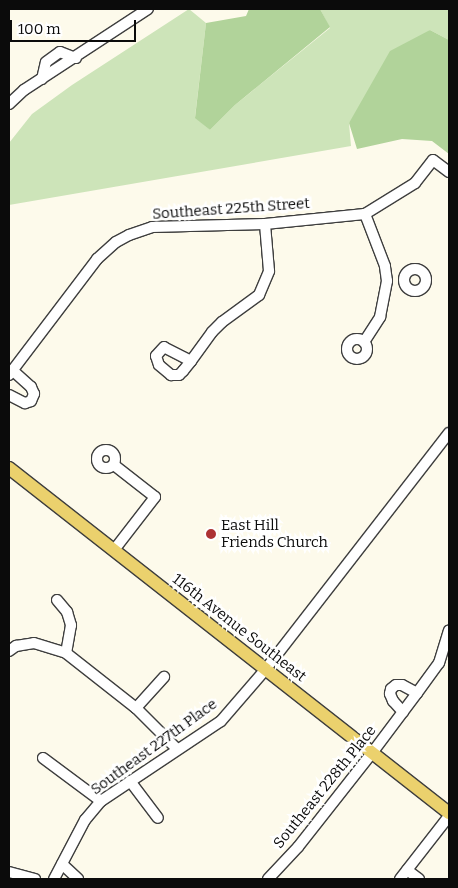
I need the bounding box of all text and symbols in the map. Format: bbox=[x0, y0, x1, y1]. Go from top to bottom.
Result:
scale bar bbox=[12, 10, 139, 42]
text: 100 m bbox=[18, 20, 61, 38]
street label: Southeast 225th Street bbox=[152, 195, 310, 223]
place label: East Hill Friends Church bbox=[221, 516, 328, 551]
marker: East Hill Friends Church bbox=[205, 528, 217, 540]
street label: 116th Avenue Southeast bbox=[169, 570, 309, 686]
street label: Southeast 227th Place bbox=[87, 695, 221, 799]
street label: Southeast 228th Place bbox=[270, 722, 380, 852]

